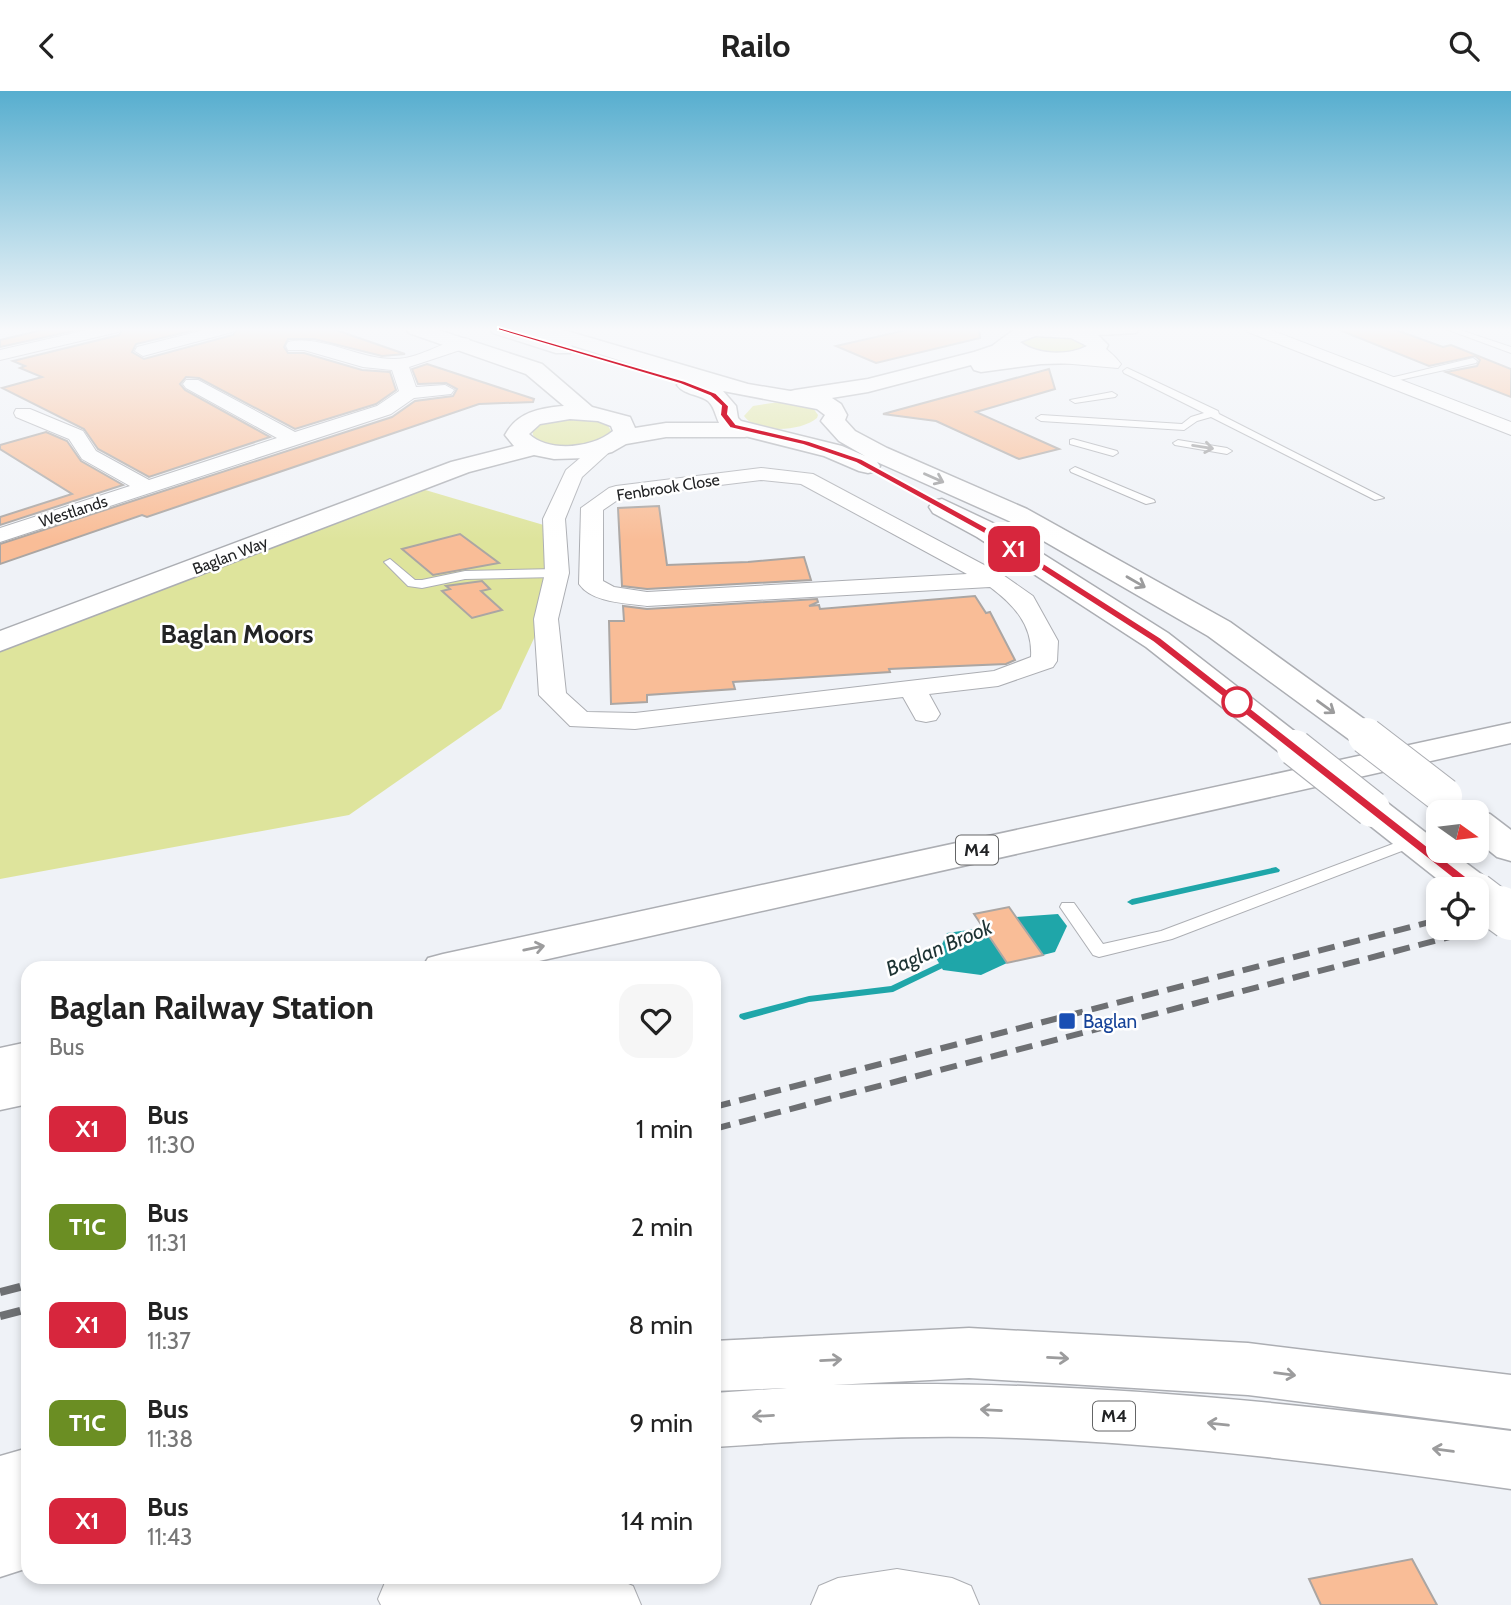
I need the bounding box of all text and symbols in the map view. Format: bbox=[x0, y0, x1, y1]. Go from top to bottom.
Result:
text: Railo bbox=[721, 26, 790, 65]
icon: back bbox=[28, 27, 66, 65]
icon: search bbox=[1445, 27, 1483, 65]
one-way arrow bbox=[1191, 441, 1214, 454]
street label: Fenbrook Close bbox=[615, 470, 721, 505]
one-way arrow bbox=[923, 472, 944, 485]
street label: Westlands bbox=[37, 491, 110, 531]
line badge: X1 bbox=[982, 526, 1046, 572]
street label: Baglan Way bbox=[190, 532, 271, 579]
text: X1 bbox=[1002, 534, 1026, 563]
one-way arrow bbox=[1125, 576, 1146, 589]
district label: Baglan Moors bbox=[161, 618, 313, 650]
unlabelled marker bbox=[1222, 687, 1252, 717]
one-way arrow bbox=[1316, 700, 1335, 714]
north arrow bbox=[1426, 800, 1489, 863]
map controls bbox=[1426, 800, 1489, 940]
road number: M4 bbox=[956, 835, 998, 865]
button: locate bbox=[1426, 877, 1489, 940]
water label: Baglan Brook bbox=[882, 914, 997, 981]
one-way arrow bbox=[522, 940, 545, 954]
button: heart bbox=[619, 984, 693, 1058]
text: Baglan Railway Station bbox=[49, 987, 374, 1027]
place label: Baglan bbox=[1083, 1010, 1137, 1033]
marker: Baglan bbox=[1057, 1011, 1077, 1031]
text: Bus bbox=[49, 1033, 84, 1061]
text: Bus bbox=[147, 1099, 188, 1131]
text: 1 min bbox=[636, 1113, 693, 1145]
text: X1 bbox=[76, 1114, 99, 1143]
text: 11:30 bbox=[147, 1131, 195, 1159]
text: Bus bbox=[147, 1197, 188, 1229]
text: 2 min bbox=[631, 1211, 693, 1243]
text: T1C bbox=[69, 1212, 106, 1241]
text: 11:31 bbox=[147, 1229, 187, 1257]
text: Bus bbox=[147, 1295, 188, 1327]
text: 8 min bbox=[629, 1309, 693, 1341]
text: X1 bbox=[76, 1310, 99, 1339]
text: 11:37 bbox=[147, 1327, 191, 1355]
one-way arrow bbox=[1046, 1352, 1069, 1365]
one-way arrow bbox=[819, 1353, 842, 1366]
one-way arrow bbox=[1273, 1367, 1296, 1380]
text: Bus bbox=[147, 1393, 188, 1425]
road number: M4 bbox=[1093, 1401, 1135, 1431]
one-way arrow bbox=[979, 1403, 1002, 1416]
text: 9 min bbox=[630, 1407, 693, 1439]
text: T1C bbox=[69, 1408, 106, 1437]
one-way arrow bbox=[752, 1409, 775, 1422]
one-way arrow bbox=[1207, 1417, 1229, 1430]
text: 11:38 bbox=[147, 1425, 193, 1453]
one-way arrow bbox=[1433, 1444, 1455, 1457]
text: Bus bbox=[147, 1491, 188, 1523]
text: 14 min bbox=[621, 1505, 693, 1537]
text: X1 bbox=[76, 1506, 99, 1535]
text: 11:43 bbox=[147, 1523, 193, 1551]

